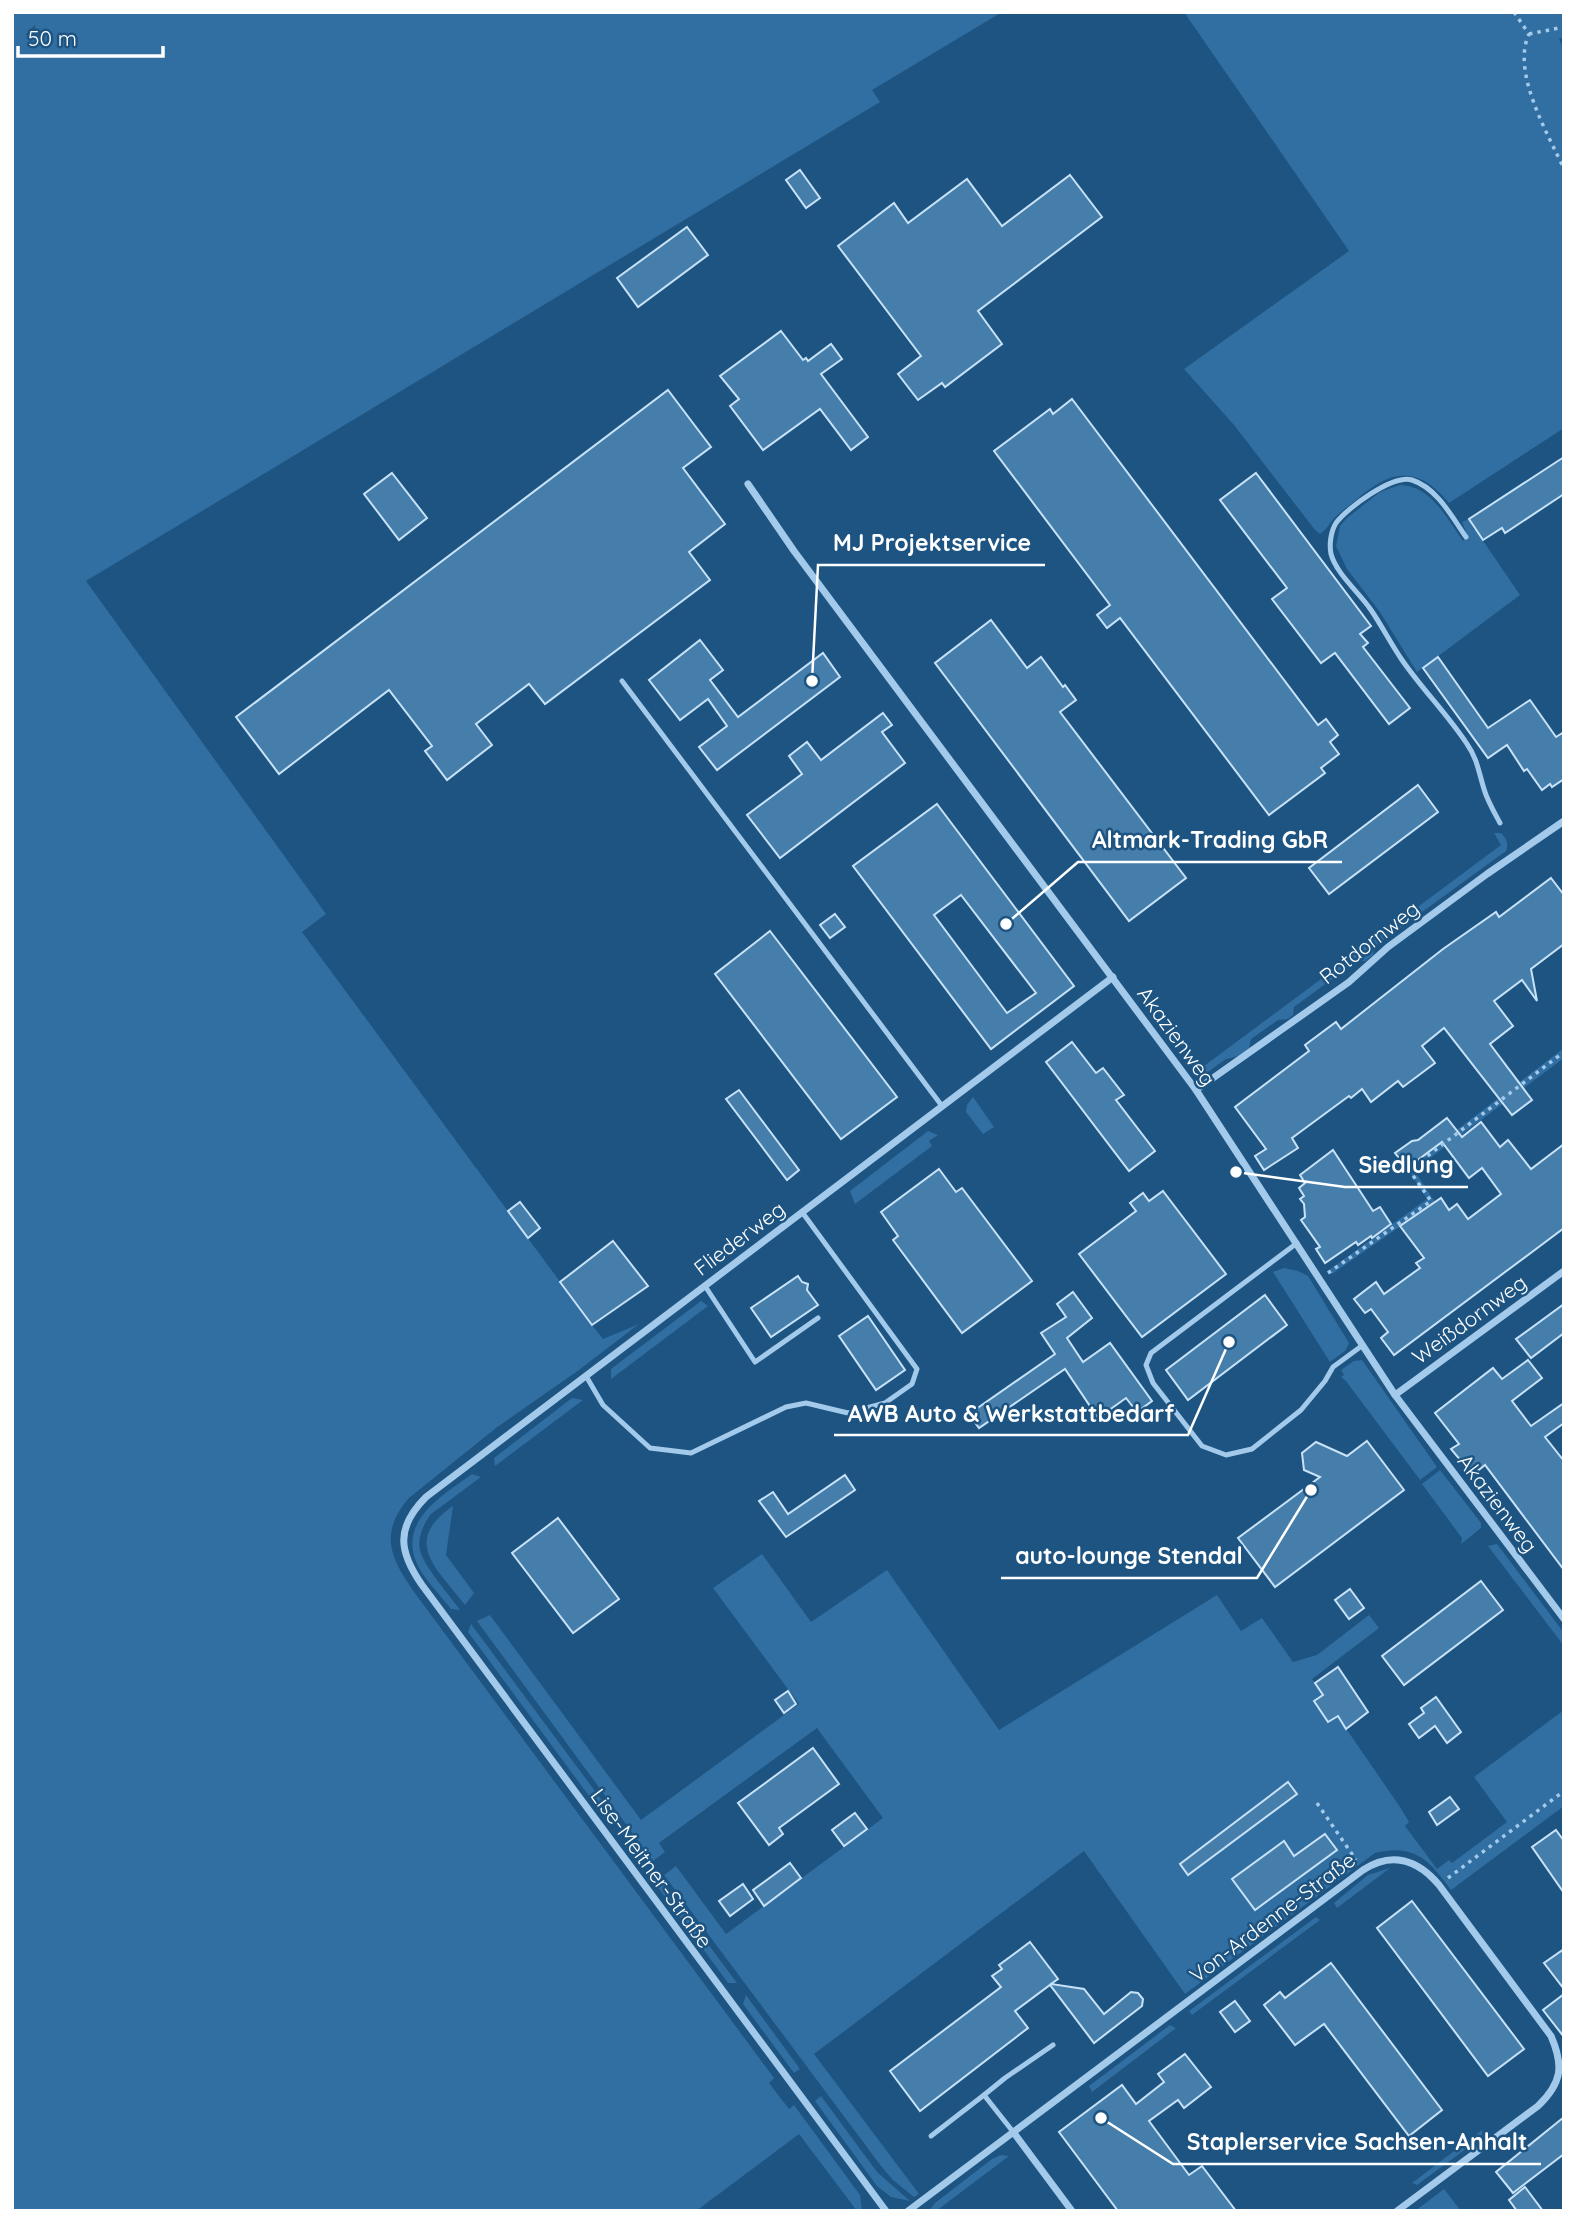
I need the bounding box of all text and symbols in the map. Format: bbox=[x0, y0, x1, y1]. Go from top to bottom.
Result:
scale bar bbox=[18, 14, 163, 58]
text: 50 m bbox=[28, 25, 77, 51]
callout: MJ Projektservice bbox=[818, 521, 1045, 565]
text: MJ Projektservice bbox=[833, 528, 1031, 557]
callout: Altmark-Trading GbR bbox=[1078, 818, 1342, 862]
text: Altmark-Trading GbR bbox=[1092, 825, 1328, 854]
street label: Rotdornweg bbox=[1314, 895, 1424, 989]
street label: Akazienweg bbox=[1132, 981, 1222, 1091]
callout: Siedlung bbox=[1345, 1143, 1468, 1187]
text: Siedlung bbox=[1358, 1150, 1454, 1179]
street label: Fliederweg bbox=[688, 1195, 790, 1281]
street label: Weißdornweg bbox=[1407, 1269, 1531, 1369]
callout: AWB Auto & Werkstattbedarf bbox=[834, 1391, 1188, 1435]
text: AWB Auto & Werkstattbedarf bbox=[848, 1399, 1174, 1428]
street label: Akazienweg bbox=[1453, 1449, 1543, 1557]
callout: auto-lounge Stendal bbox=[1001, 1534, 1257, 1578]
text: auto-lounge Stendal bbox=[1015, 1541, 1243, 1570]
street label: Lise-Meitner-Straße bbox=[585, 1783, 719, 1953]
street label: Von-Ardenne-Straße bbox=[1184, 1846, 1360, 1988]
callout: Staplerservice Sachsen-Anhalt bbox=[1173, 2120, 1541, 2164]
text: Staplerservice Sachsen-Anhalt bbox=[1187, 2127, 1527, 2156]

